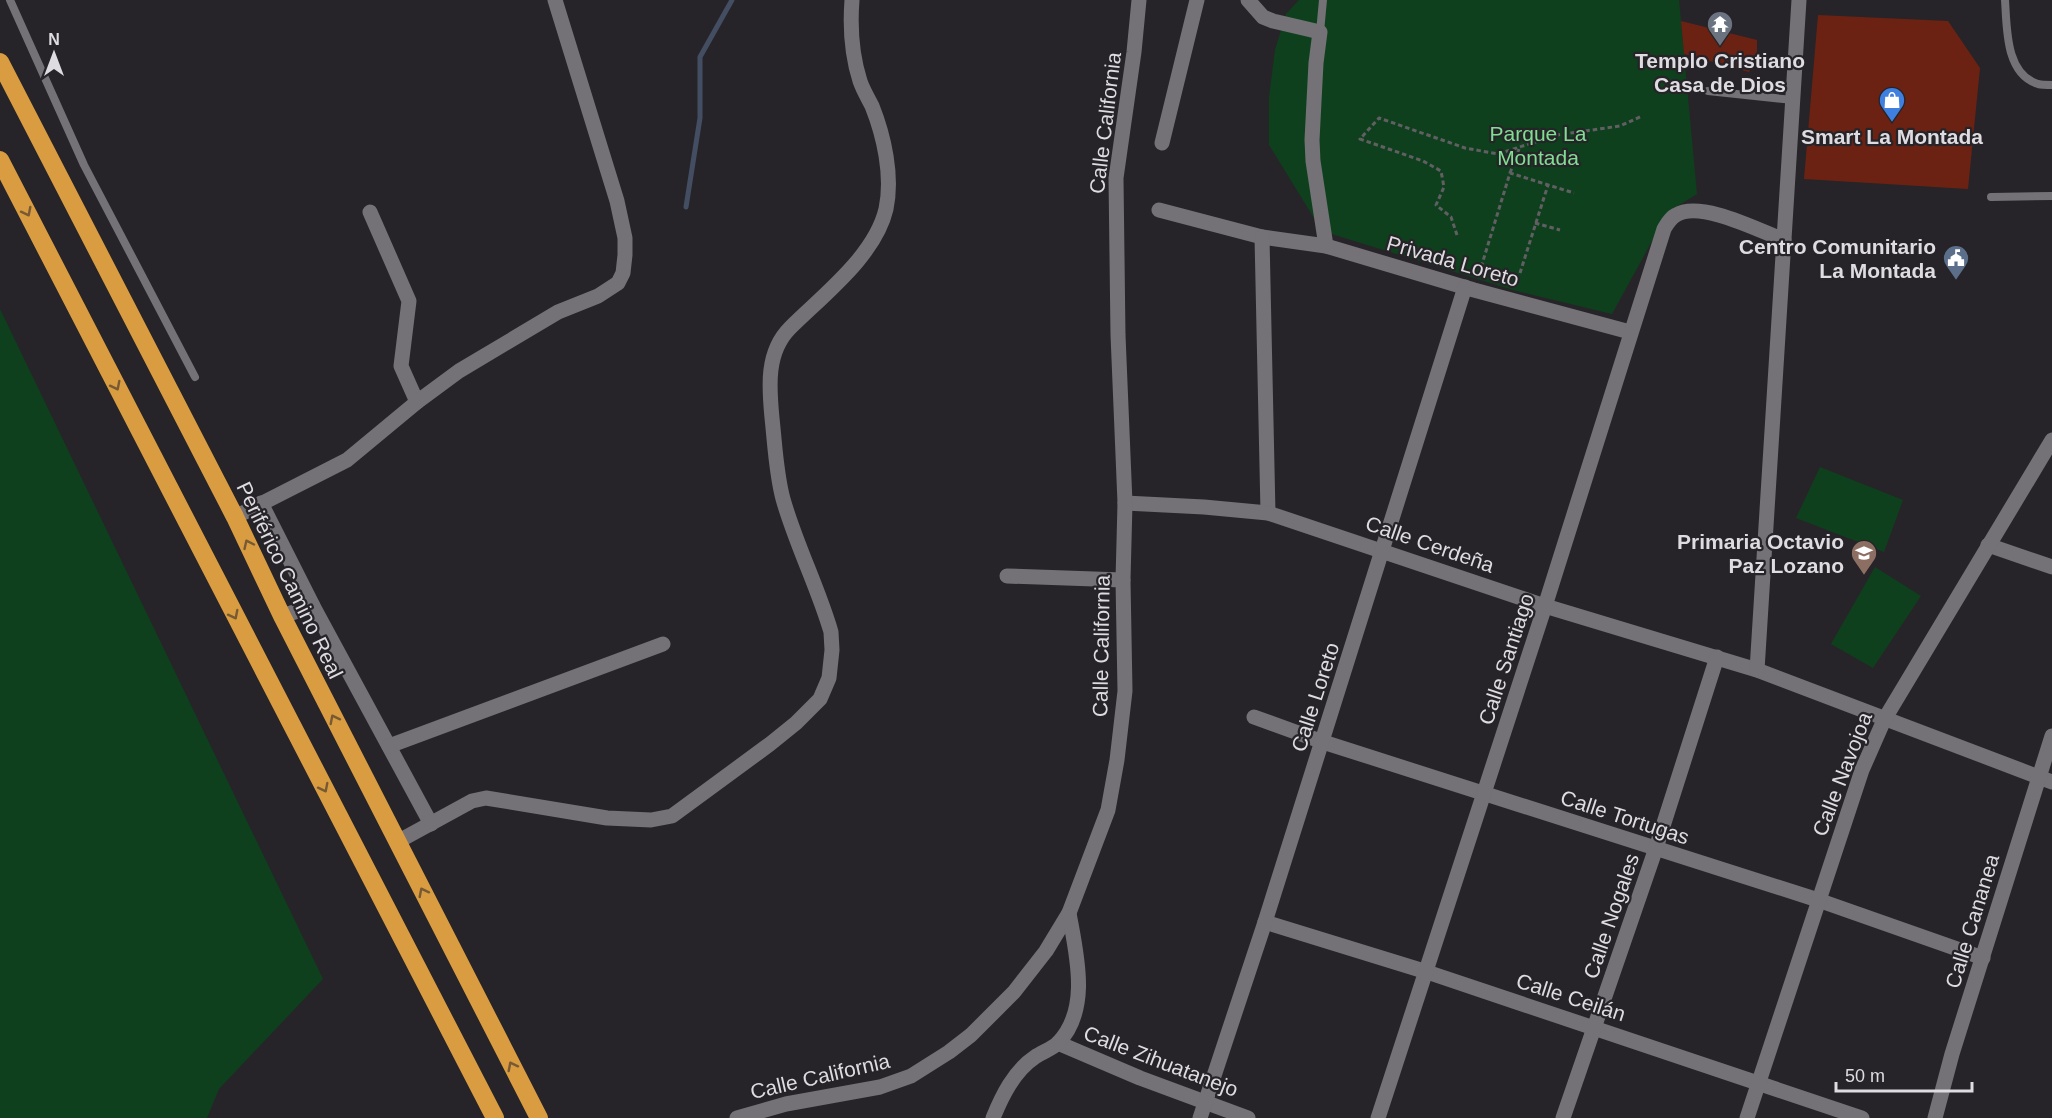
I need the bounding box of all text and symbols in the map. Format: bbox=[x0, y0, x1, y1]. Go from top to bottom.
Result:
temple icon: Templo Cristiano Casa de Dios bbox=[1705, 9, 1735, 47]
north arrow bbox=[24, 24, 84, 84]
text: N bbox=[48, 31, 60, 48]
place label: Templo Cristiano Casa de Dios bbox=[1635, 49, 1805, 96]
street label: Calle California bbox=[1085, 51, 1125, 195]
shop icon: Smart La Montada bbox=[1877, 85, 1907, 123]
park label: Parque La Montada bbox=[1490, 122, 1587, 169]
place label: Smart La Montada bbox=[1801, 125, 1983, 148]
one-way arrow bbox=[19, 206, 31, 217]
street label: Privada Loreto bbox=[1384, 231, 1522, 291]
place label: Centro Comunitario La Montada bbox=[1739, 235, 1936, 282]
public building icon: Centro Comunitario La Montada bbox=[1941, 243, 1971, 281]
one-way arrow bbox=[109, 379, 120, 390]
street label: Periférico Camino Real bbox=[232, 478, 348, 682]
street label: Calle Cerdeña bbox=[1363, 511, 1498, 577]
place label: Primaria Octavio Paz Lozano bbox=[1677, 530, 1844, 577]
school or university icon: Primaria Octavio Paz Lozano bbox=[1849, 538, 1879, 576]
one-way arrow bbox=[243, 540, 255, 551]
street label: Calle California bbox=[1088, 574, 1114, 717]
street label: Calle Santiago bbox=[1474, 590, 1538, 728]
one-way arrow bbox=[227, 609, 238, 619]
street label: Calle Loreto bbox=[1287, 640, 1343, 754]
street label: Calle Navojoa bbox=[1808, 709, 1876, 839]
one-way arrow bbox=[330, 715, 341, 725]
one-way arrow bbox=[317, 782, 328, 793]
street label: Calle Tortugas bbox=[1558, 785, 1692, 849]
street label: Calle Nogales bbox=[1579, 850, 1643, 982]
street label: Calle Cananea bbox=[1941, 851, 2003, 991]
one-way arrow bbox=[419, 888, 430, 899]
street label: Calle Ceilán bbox=[1514, 969, 1628, 1025]
street label: Calle Zihuatanejo bbox=[1081, 1021, 1241, 1101]
street label: Calle California bbox=[748, 1049, 892, 1103]
scale bar bbox=[1836, 1055, 1972, 1093]
one-way arrow bbox=[508, 1062, 519, 1072]
text: 50 m bbox=[1845, 1066, 1885, 1086]

